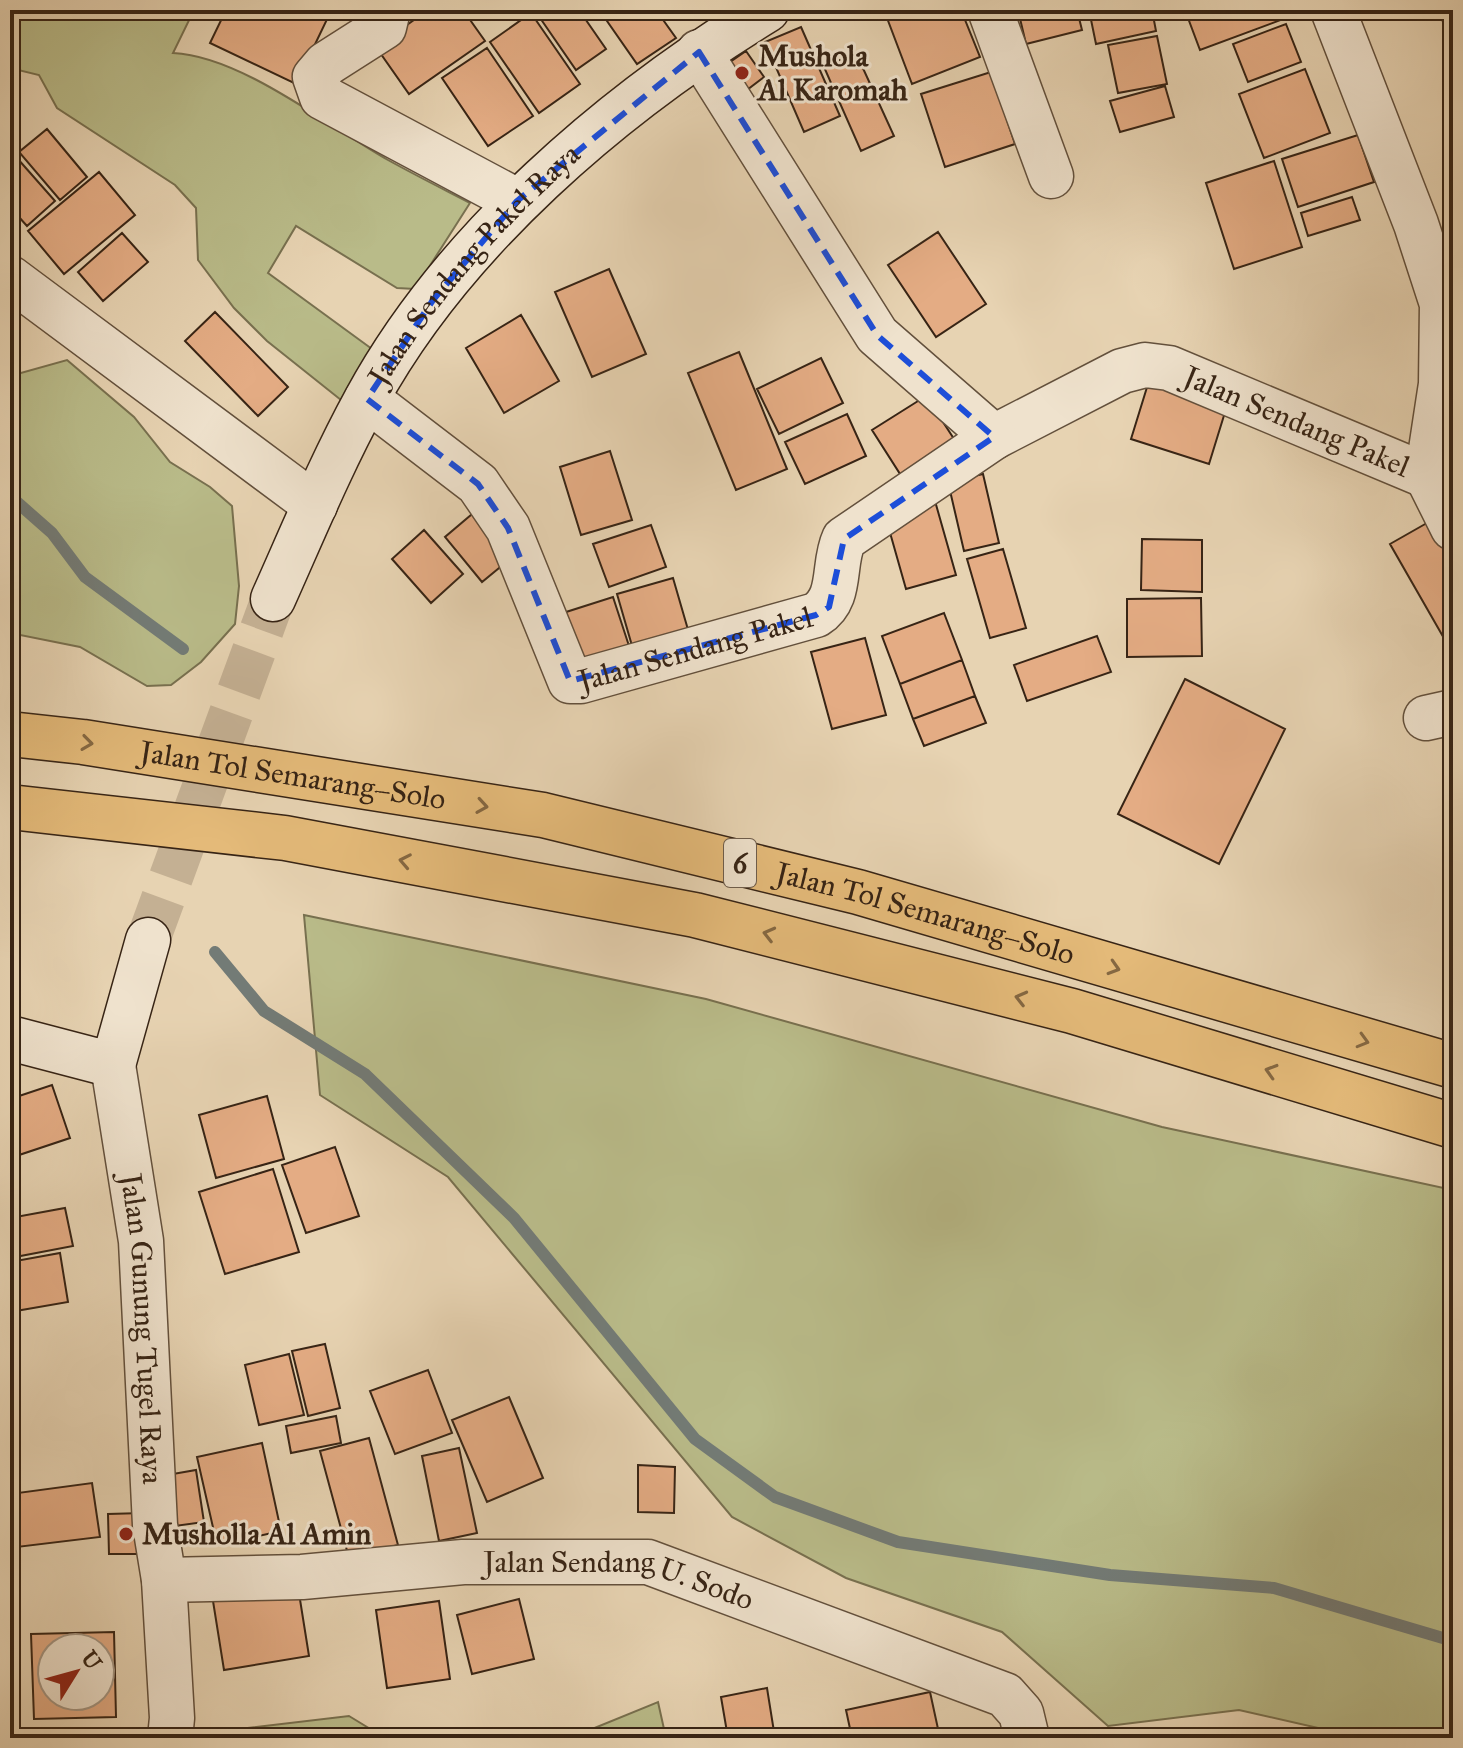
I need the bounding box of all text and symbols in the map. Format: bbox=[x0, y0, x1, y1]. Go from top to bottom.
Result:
place label: Mushola Al Karomah bbox=[756, 38, 908, 108]
marker: Mushola Al Karomah bbox=[733, 64, 751, 82]
street label: Jalan Sendang Pakel Raya bbox=[359, 136, 588, 394]
street label: Jalan Sendang Pakel bbox=[1176, 357, 1416, 485]
street label: Jalan Sendang Pakel bbox=[571, 599, 817, 700]
street label: Jalan Tol Semarang–Solo bbox=[135, 733, 448, 817]
one-way arrow bbox=[81, 734, 94, 751]
one-way arrow bbox=[476, 796, 489, 813]
road number: 6 bbox=[724, 839, 756, 887]
one-way arrow bbox=[399, 853, 412, 870]
street label: Jalan Tol Semarang–Solo bbox=[769, 854, 1079, 972]
one-way arrow bbox=[763, 927, 777, 944]
one-way arrow bbox=[1106, 959, 1120, 975]
one-way arrow bbox=[1015, 991, 1029, 1008]
one-way arrow bbox=[1356, 1032, 1370, 1048]
one-way arrow bbox=[1265, 1064, 1278, 1080]
street label: Jalan Gunung Tugel Raya bbox=[112, 1168, 171, 1485]
place label: Musholla Al Amin bbox=[142, 1516, 372, 1552]
marker: Musholla Al Amin bbox=[117, 1525, 135, 1543]
street label: Jalan Sendang U. Sodo bbox=[480, 1544, 759, 1618]
north arrow bbox=[36, 1632, 116, 1712]
text: U bbox=[76, 1645, 108, 1676]

